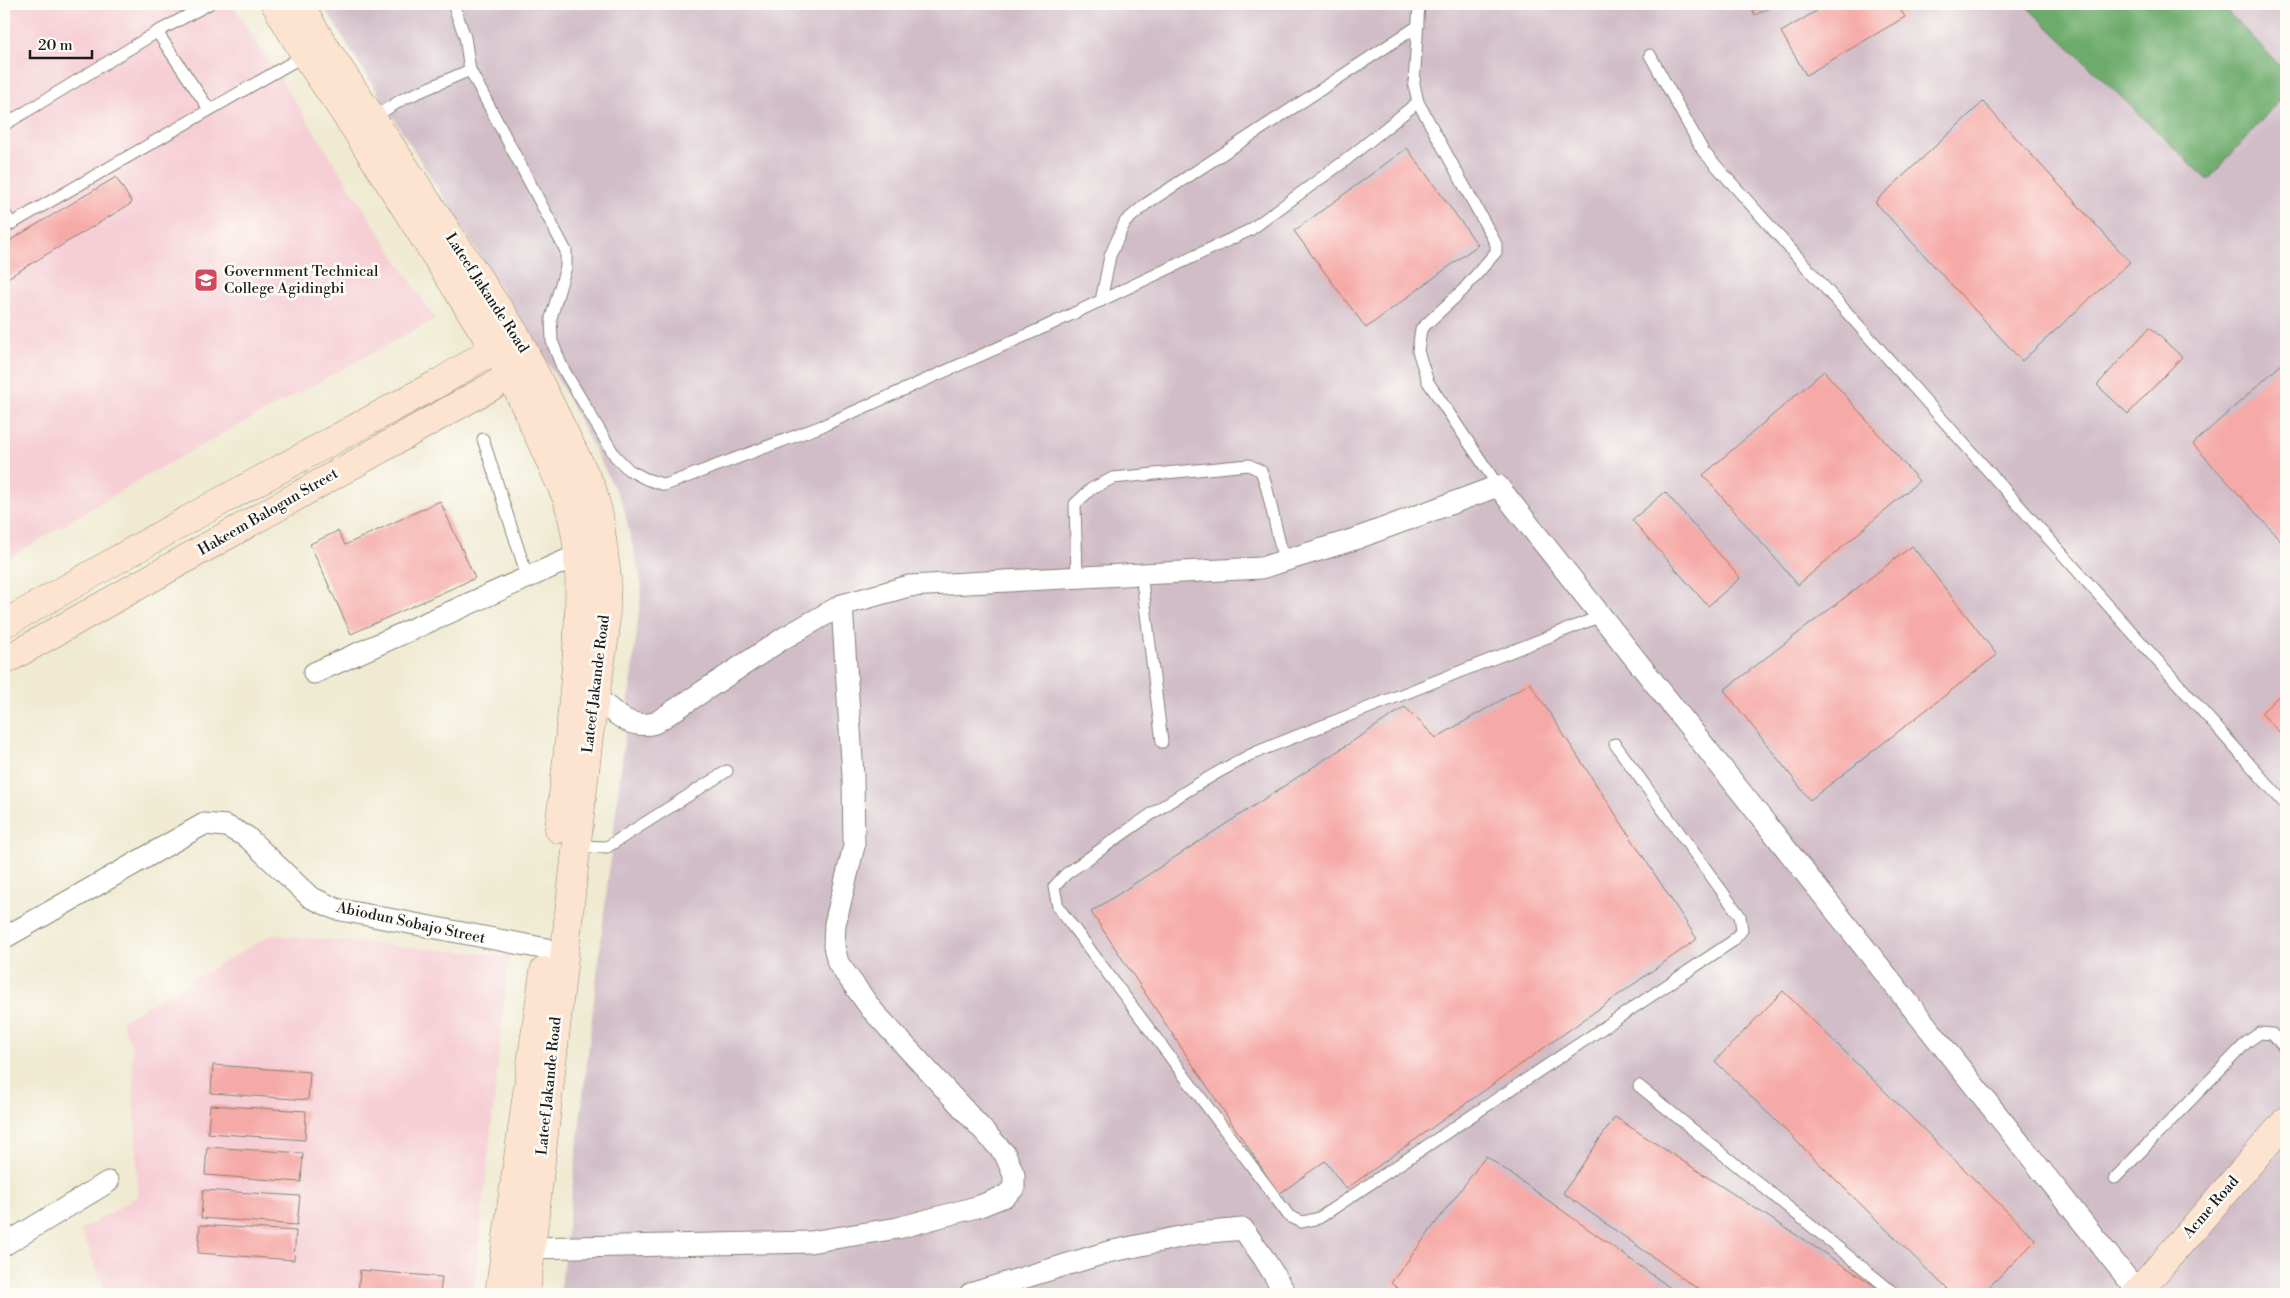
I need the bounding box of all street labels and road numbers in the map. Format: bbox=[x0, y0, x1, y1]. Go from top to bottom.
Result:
street label: Lateef Jakande Road bbox=[441, 229, 533, 357]
street label: Hakeem Balogun Street bbox=[194, 464, 342, 560]
street label: Lateef Jakande Road bbox=[578, 613, 614, 754]
street label: Abiodun Sobajo Street bbox=[334, 898, 488, 948]
street label: Lateef Jakande Road bbox=[532, 1015, 566, 1156]
street label: Acme Road bbox=[2178, 1172, 2243, 1243]

